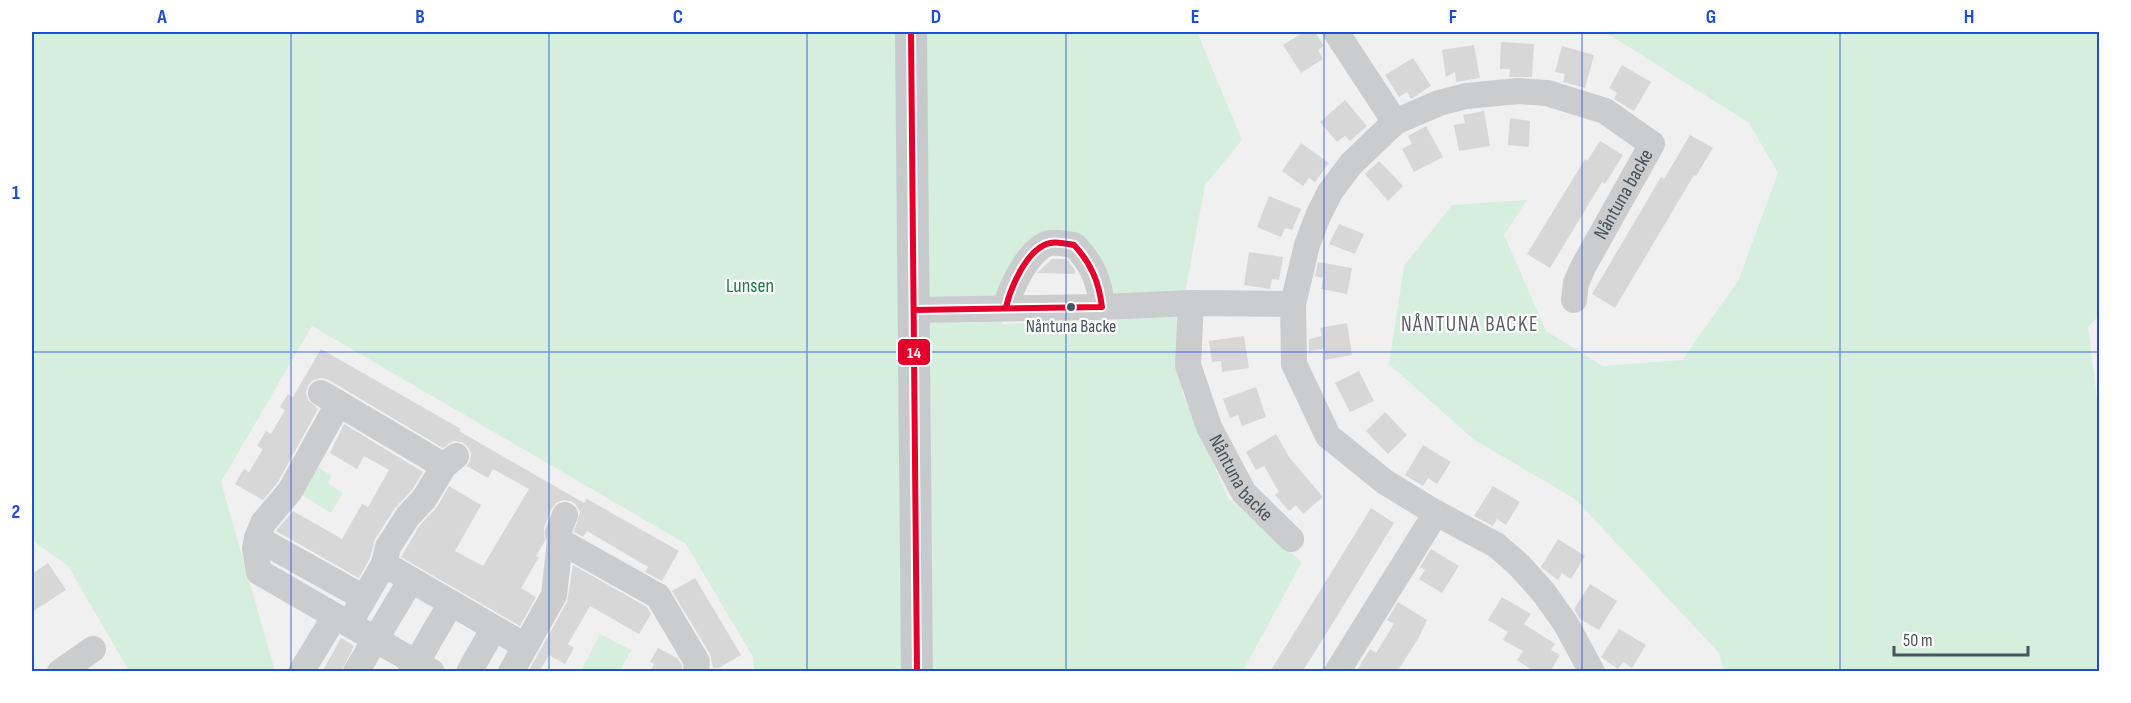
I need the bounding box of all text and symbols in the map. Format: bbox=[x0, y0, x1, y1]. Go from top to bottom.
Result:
text: A bbox=[156, 5, 167, 29]
text: B bbox=[415, 5, 425, 29]
text: C bbox=[673, 5, 683, 29]
text: D bbox=[931, 5, 941, 29]
text: E bbox=[1191, 5, 1199, 29]
text: F bbox=[1449, 5, 1457, 29]
text: G bbox=[1706, 5, 1716, 29]
text: H bbox=[1964, 5, 1974, 29]
street label: Nåntuna backe bbox=[1589, 145, 1659, 244]
text: 1 bbox=[12, 181, 20, 205]
park label: Lunsen bbox=[726, 274, 774, 298]
marker: Nåntuna Backe bbox=[1065, 301, 1077, 313]
district label: NÅNTUNA BACKE bbox=[1401, 312, 1539, 337]
place label: Nåntuna Backe bbox=[1026, 316, 1116, 337]
line badge: 14 bbox=[897, 338, 931, 366]
text: 14 bbox=[907, 344, 921, 363]
street label: Nåntuna backe bbox=[1203, 431, 1278, 527]
text: 2 bbox=[12, 500, 20, 524]
scale bar bbox=[1894, 619, 2028, 657]
text: 50 m bbox=[1903, 630, 1933, 651]

